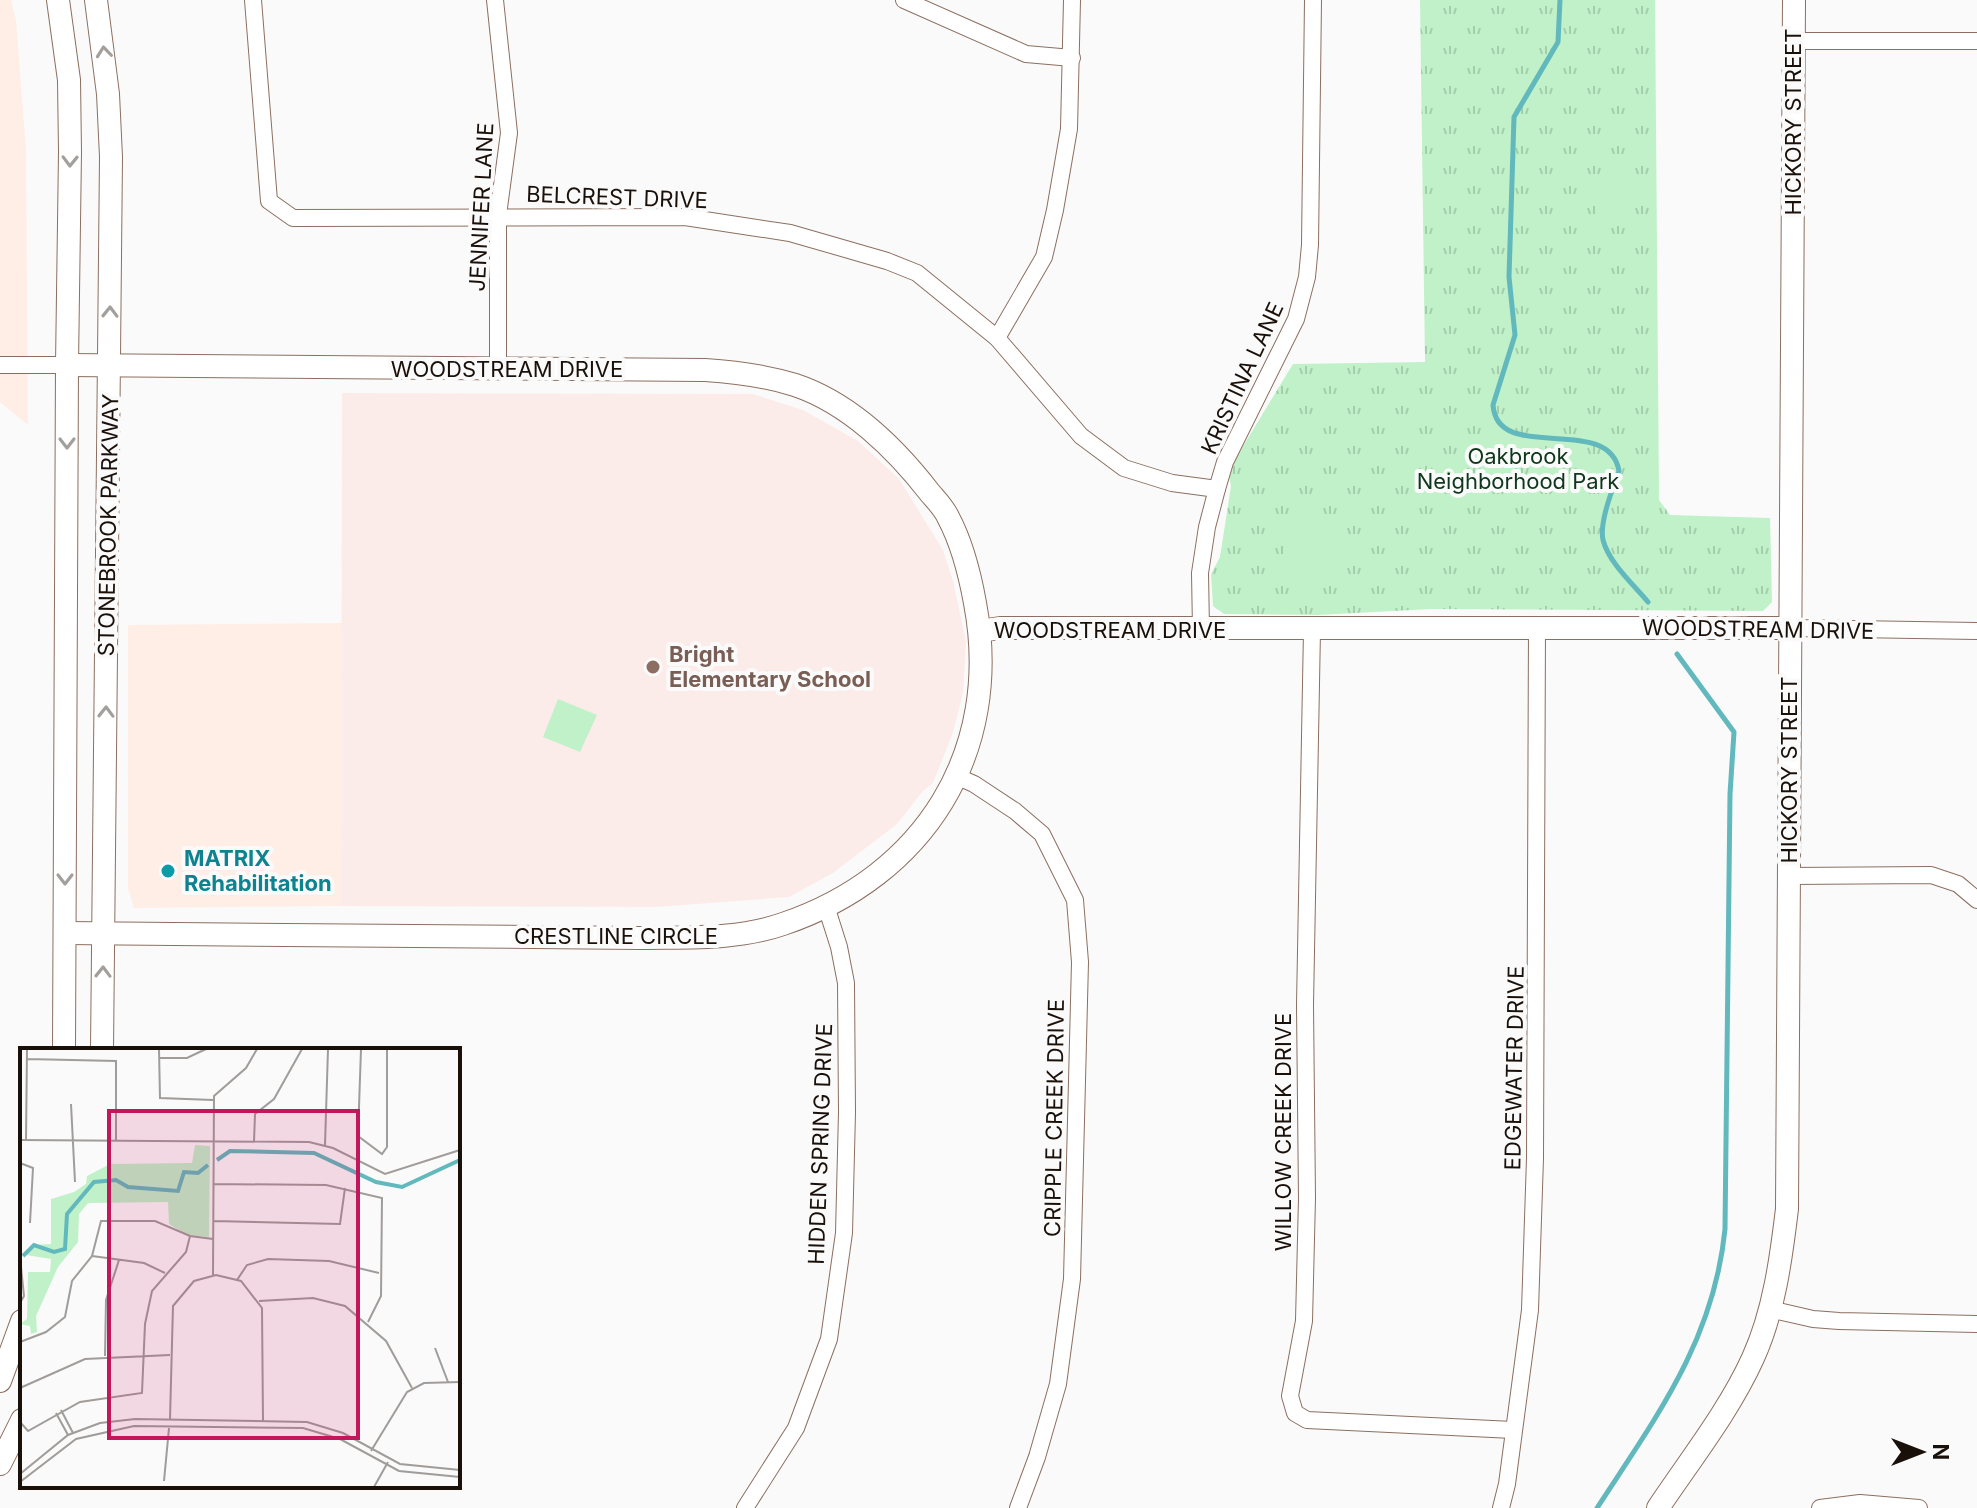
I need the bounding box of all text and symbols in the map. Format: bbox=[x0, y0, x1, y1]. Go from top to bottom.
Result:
street label: HICKORY STREET bbox=[1780, 28, 1806, 216]
one-way arrow bbox=[95, 45, 112, 58]
street label: JENNIFER LANE bbox=[464, 122, 498, 292]
one-way arrow bbox=[61, 155, 79, 168]
street label: BELCREST DRIVE bbox=[526, 181, 708, 213]
street label: KRISTINA LANE bbox=[1195, 298, 1289, 458]
one-way arrow bbox=[101, 305, 118, 318]
street label: WOODSTREAM DRIVE bbox=[391, 356, 623, 382]
street label: STONEBROOK PARKWAY bbox=[93, 393, 123, 657]
one-way arrow bbox=[58, 437, 76, 450]
park label: Oakbrook Neighborhood Park bbox=[1417, 443, 1619, 494]
street label: WOODSTREAM DRIVE bbox=[1642, 614, 1874, 644]
street label: WOODSTREAM DRIVE bbox=[994, 617, 1226, 643]
place label: Bright Elementary School bbox=[669, 641, 871, 692]
marker: Bright Elementary School bbox=[644, 658, 662, 676]
street label: HICKORY STREET bbox=[1776, 676, 1802, 864]
one-way arrow bbox=[97, 705, 115, 718]
place label: MATRIX Rehabilitation bbox=[184, 845, 332, 896]
marker: MATRIX Rehabilitation bbox=[159, 862, 177, 880]
one-way arrow bbox=[56, 873, 74, 886]
street label: CRESTLINE CIRCLE bbox=[514, 923, 718, 949]
one-way arrow bbox=[94, 965, 112, 978]
street label: EDGEWATER DRIVE bbox=[1499, 965, 1529, 1171]
street label: CRIPPLE CREEK DRIVE bbox=[1039, 999, 1069, 1237]
street label: WILLOW CREEK DRIVE bbox=[1270, 1013, 1296, 1251]
street label: HIDDEN SPRING DRIVE bbox=[803, 1023, 837, 1265]
inset map bbox=[20, 1048, 460, 1488]
north arrow bbox=[1881, 1412, 1961, 1492]
text: N bbox=[1928, 1444, 1954, 1460]

